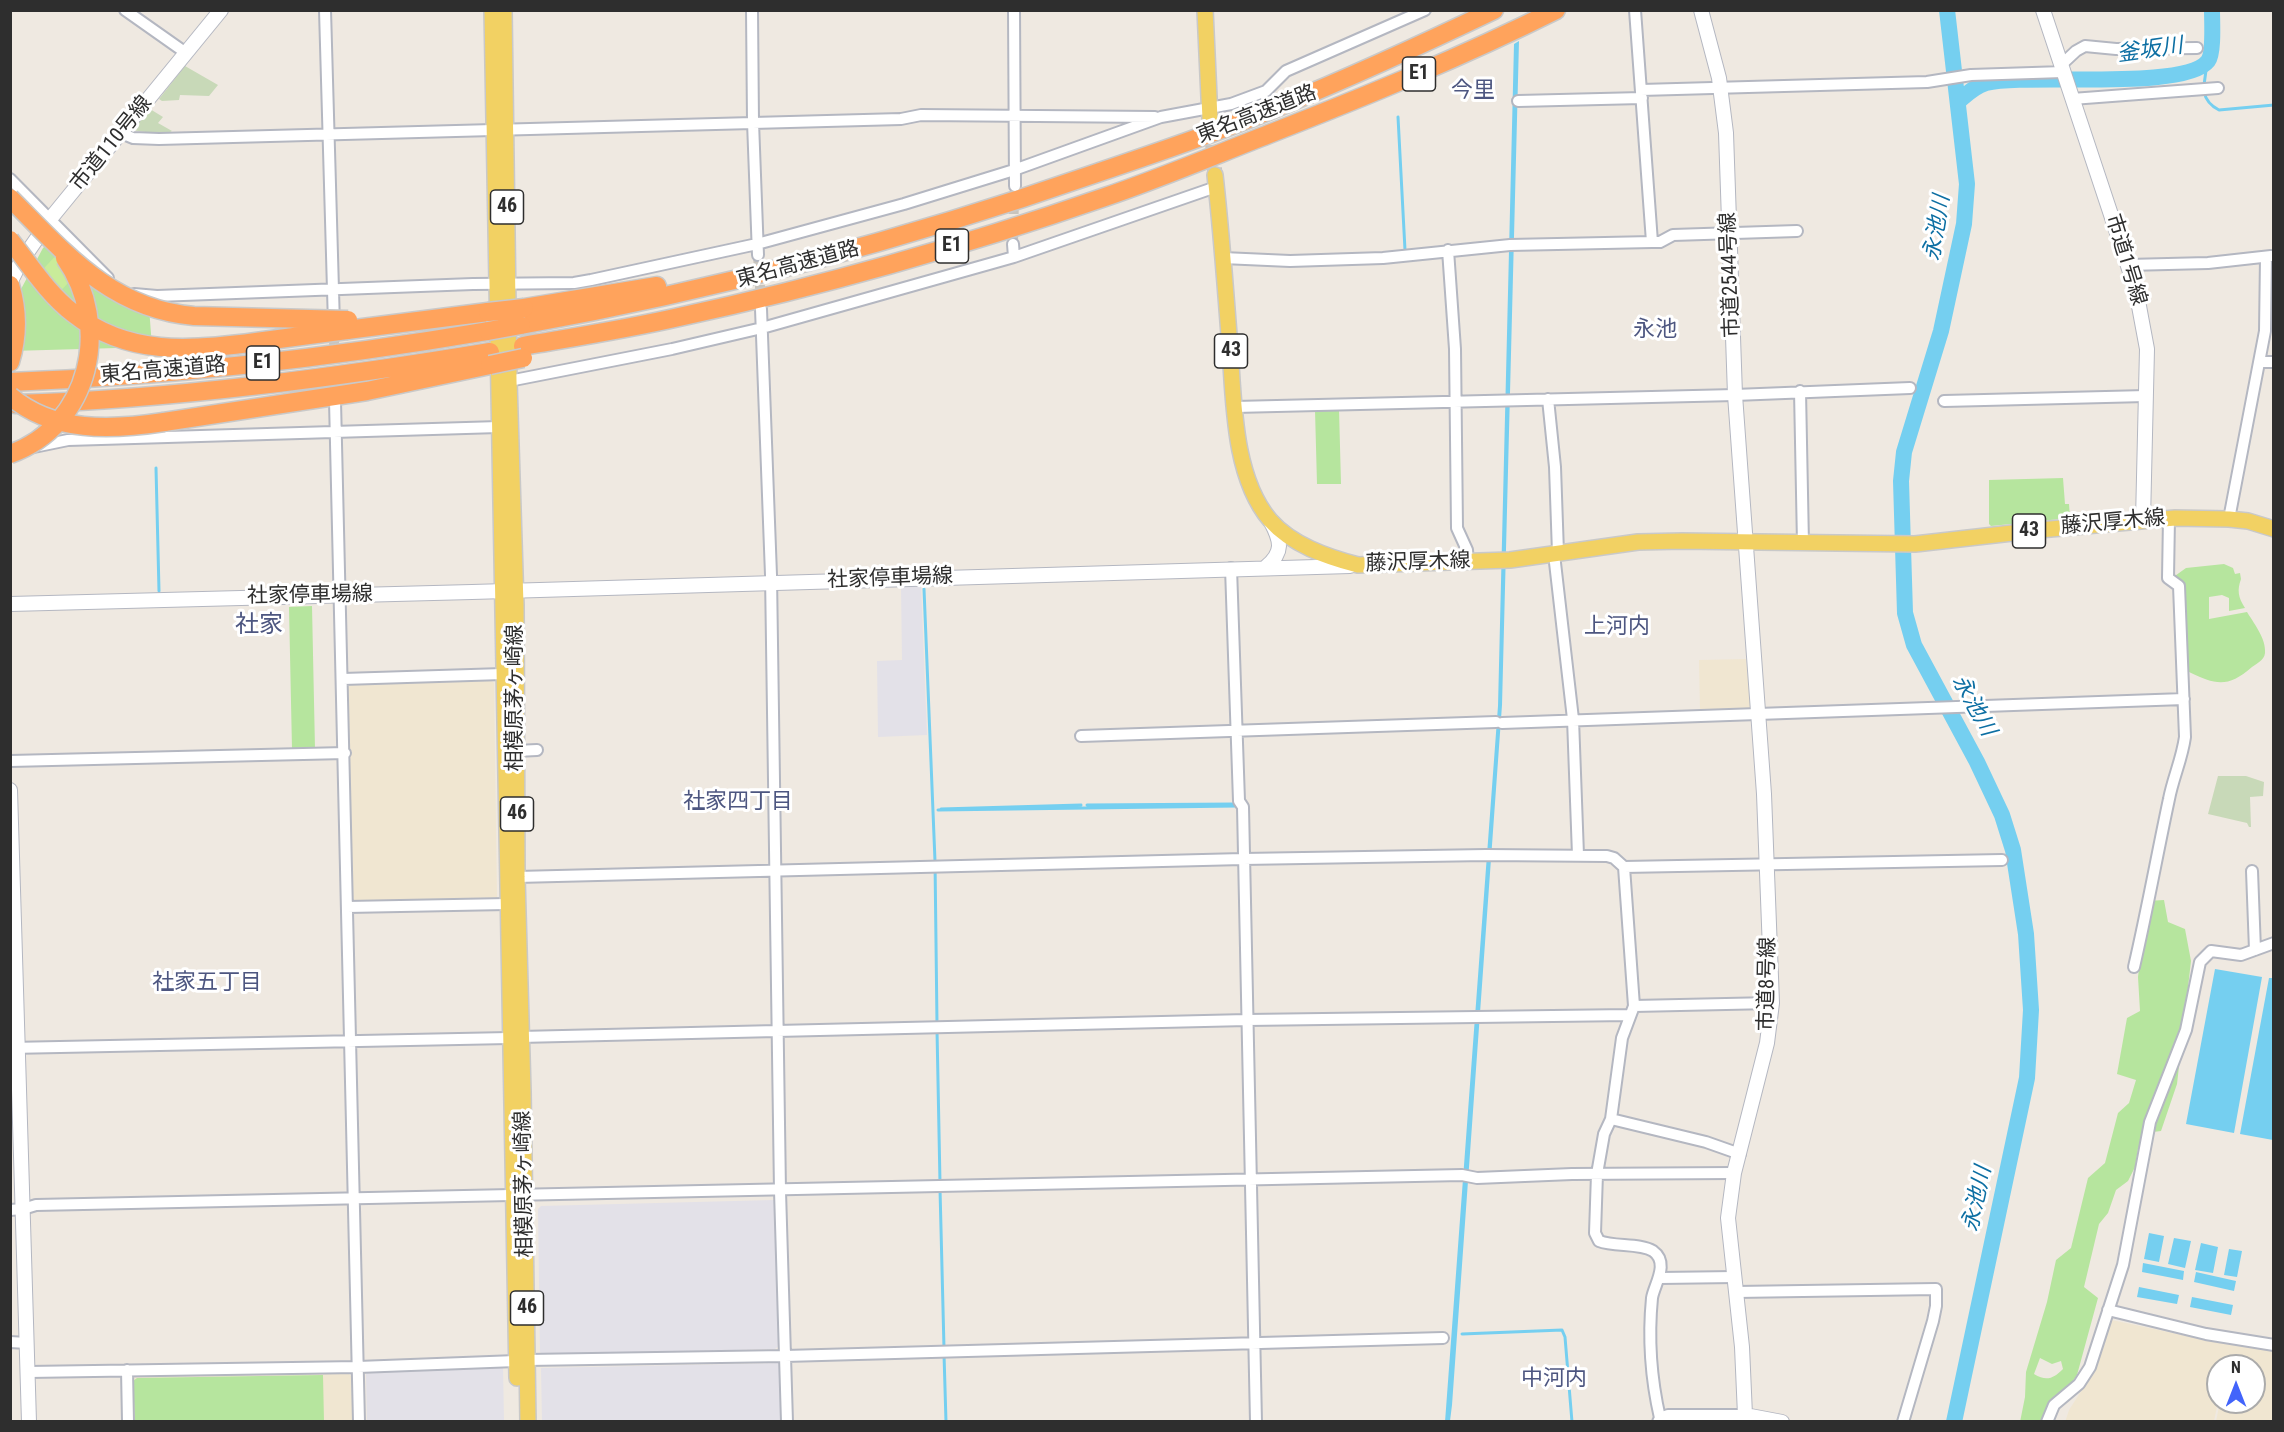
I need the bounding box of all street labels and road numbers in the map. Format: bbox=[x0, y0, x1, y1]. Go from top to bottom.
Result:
road number: E1 bbox=[1402, 57, 1436, 91]
street label: 東名高速道路 bbox=[1194, 81, 1320, 149]
street label: 市道110号線 bbox=[66, 91, 158, 197]
road number: 46 bbox=[490, 190, 524, 224]
street label: 市道1号線 bbox=[2099, 211, 2151, 309]
street label: 市道2544号線 bbox=[1716, 212, 1746, 338]
road number: E1 bbox=[936, 229, 968, 263]
street label: 東名高速道路 bbox=[734, 237, 862, 293]
road number: 43 bbox=[1214, 334, 1248, 368]
road number: E1 bbox=[246, 346, 280, 380]
street label: 東名高速道路 bbox=[99, 353, 227, 389]
street label: 藤沢厚木線 bbox=[2060, 506, 2166, 540]
road number: 43 bbox=[2012, 514, 2046, 548]
street label: 藤沢厚木線 bbox=[1365, 549, 1471, 577]
street label: 社家停車場線 bbox=[827, 564, 953, 594]
street label: 社家停車場線 bbox=[247, 582, 373, 610]
street label: 相模原茅ヶ崎線 bbox=[503, 625, 529, 771]
road number: 46 bbox=[500, 797, 534, 831]
street label: 市道8号線 bbox=[1755, 937, 1781, 1031]
street label: 相模原茅ヶ崎線 bbox=[511, 1110, 539, 1258]
road number: 46 bbox=[510, 1291, 544, 1325]

